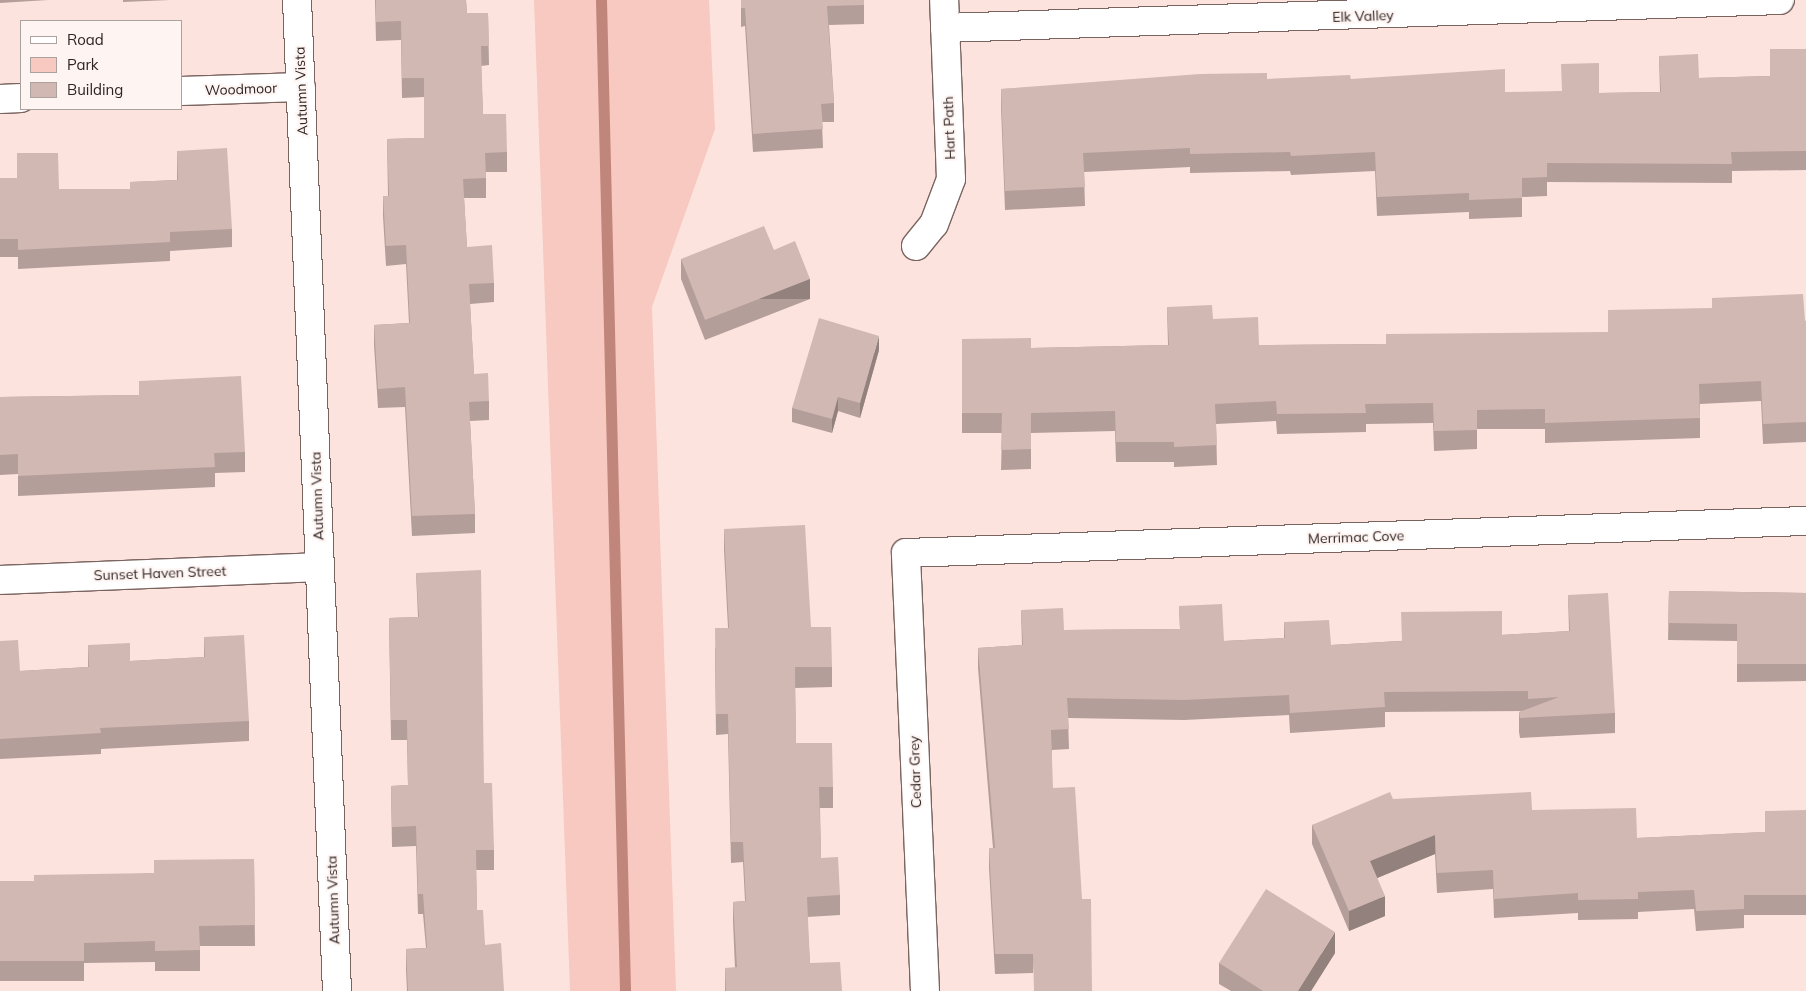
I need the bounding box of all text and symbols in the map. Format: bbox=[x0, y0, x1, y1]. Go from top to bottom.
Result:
street label: Elk Valley bbox=[1332, 7, 1394, 25]
legend bbox=[20, 20, 182, 110]
text: Road bbox=[67, 30, 104, 49]
street label: Autumn Vista bbox=[291, 46, 311, 136]
text: Park bbox=[67, 55, 99, 74]
street label: Woodmoor bbox=[204, 79, 278, 99]
text: Building bbox=[67, 80, 123, 99]
street label: Hart Path bbox=[939, 96, 959, 160]
street label: Autumn Vista bbox=[307, 451, 327, 541]
street label: Merrimac Cove bbox=[1308, 527, 1404, 547]
street label: Sunset Haven Street bbox=[93, 562, 227, 584]
street label: Cedar Grey bbox=[905, 736, 925, 808]
street label: Autumn Vista bbox=[323, 855, 343, 945]

